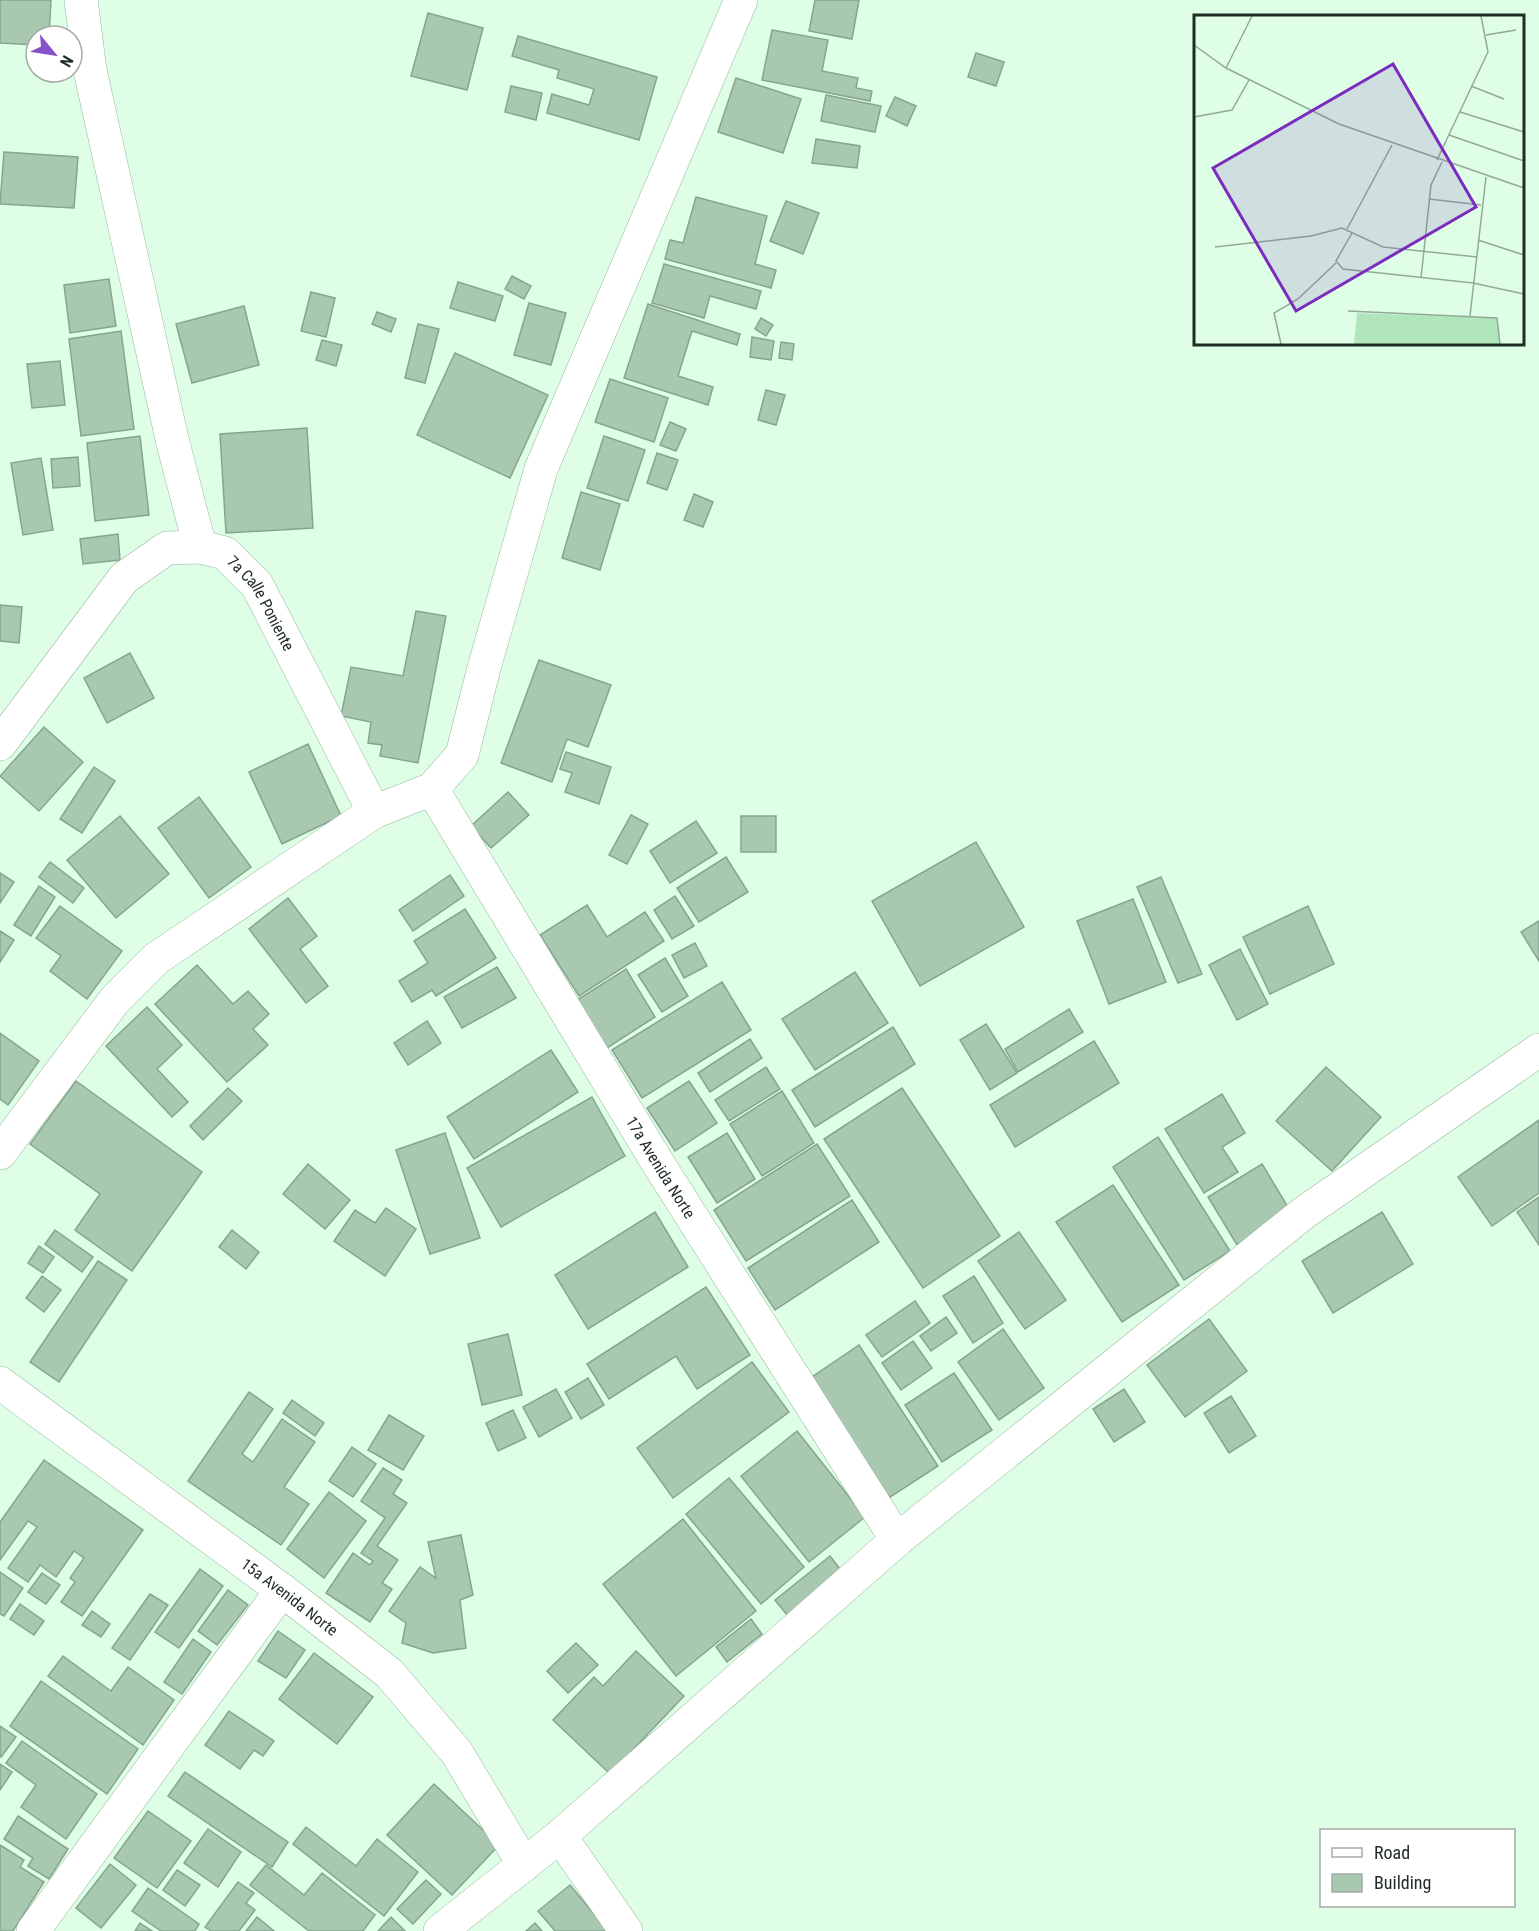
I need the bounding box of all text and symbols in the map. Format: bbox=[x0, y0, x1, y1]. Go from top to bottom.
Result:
inset map bbox=[1194, 15, 1524, 345]
north arrow bbox=[24, 24, 84, 84]
text: N bbox=[56, 52, 77, 70]
street label: 7a Calle Poniente bbox=[224, 552, 299, 654]
street label: 17a Avenida Norte bbox=[622, 1113, 700, 1222]
street label: 15a Avenida Norte bbox=[238, 1554, 342, 1639]
legend bbox=[1320, 1829, 1515, 1907]
text: Road bbox=[1374, 1842, 1410, 1863]
text: Building bbox=[1374, 1872, 1431, 1893]

